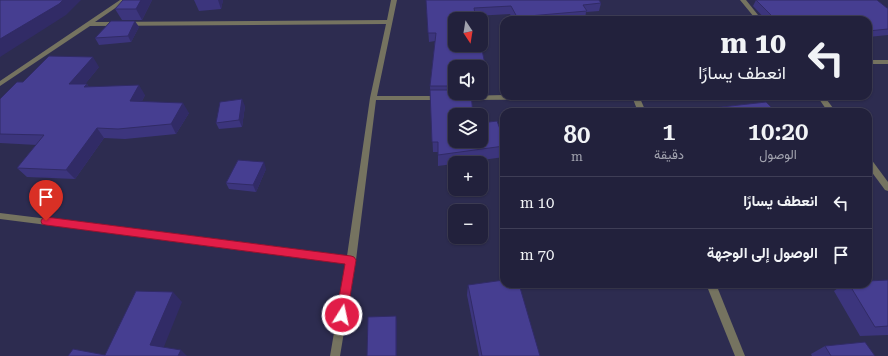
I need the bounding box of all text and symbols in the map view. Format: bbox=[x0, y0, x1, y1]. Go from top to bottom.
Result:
north arrow bbox=[448, 12, 488, 52]
map controls bbox=[448, 12, 488, 244]
text: 10 m bbox=[721, 27, 786, 60]
icon: left bbox=[800, 32, 852, 84]
button: sound bbox=[448, 60, 488, 100]
text: انعطف يسارًا bbox=[698, 62, 786, 83]
button: layers bbox=[448, 108, 488, 148]
text: 1 bbox=[662, 118, 676, 146]
text: 10:20 bbox=[748, 118, 808, 146]
text: 80 bbox=[564, 121, 590, 149]
text: دقيقة bbox=[654, 147, 684, 162]
text: الوصول bbox=[759, 147, 797, 162]
text: m bbox=[571, 149, 583, 164]
button: + bbox=[448, 156, 488, 196]
pin bbox=[29, 180, 63, 221]
icon: arrive bbox=[35, 186, 57, 208]
text: انعطف يسارًا bbox=[743, 192, 818, 210]
icon: left bbox=[830, 192, 852, 214]
text: 10 m bbox=[520, 194, 554, 212]
button: − bbox=[448, 204, 488, 244]
text: الوصول إلى الوجهة bbox=[707, 244, 818, 262]
icon: arrive bbox=[830, 244, 852, 266]
text: 70 m bbox=[520, 246, 554, 264]
position arrow bbox=[321, 294, 363, 336]

